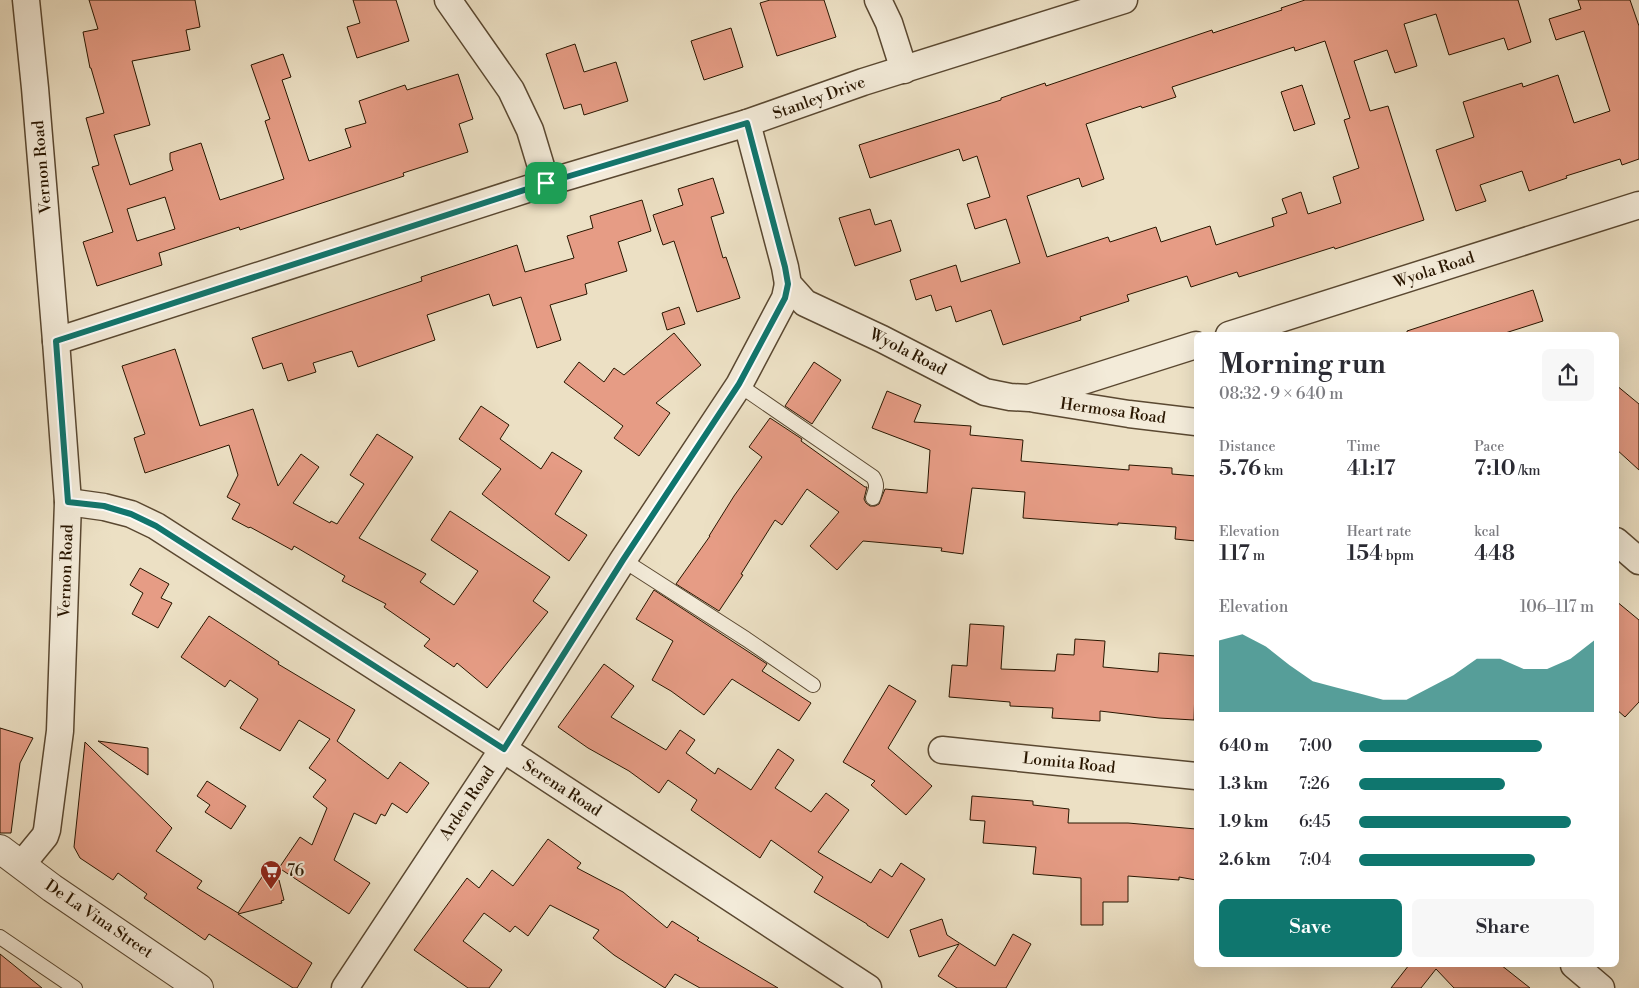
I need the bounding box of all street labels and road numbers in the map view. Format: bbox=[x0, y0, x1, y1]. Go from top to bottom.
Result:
street label: Stanley Drive bbox=[770, 72, 868, 124]
street label: Vernon Road bbox=[28, 119, 56, 216]
street label: Wyola Road bbox=[1390, 248, 1477, 293]
street label: Wyola Road bbox=[865, 324, 950, 380]
street label: Hermosa Road bbox=[1059, 394, 1167, 428]
street label: Vernon Road bbox=[54, 524, 78, 619]
street label: Lomita Road bbox=[1022, 748, 1116, 778]
street label: Serena Road bbox=[519, 755, 605, 821]
street label: Arden Road bbox=[434, 762, 499, 845]
street label: De La Vina Street bbox=[41, 875, 157, 963]

